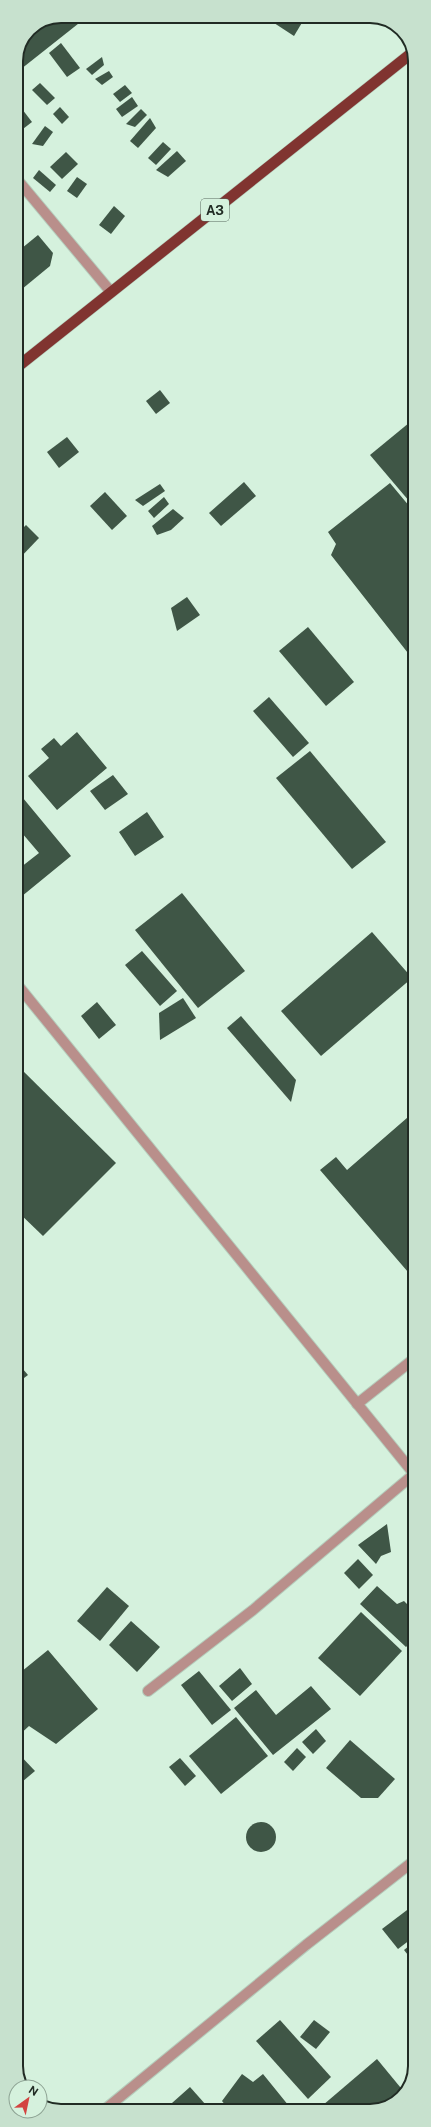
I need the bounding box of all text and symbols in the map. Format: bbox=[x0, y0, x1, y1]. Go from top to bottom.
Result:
road number: A3 bbox=[201, 199, 229, 221]
north arrow bbox=[8, 2079, 48, 2119]
text: N bbox=[27, 2083, 40, 2098]

